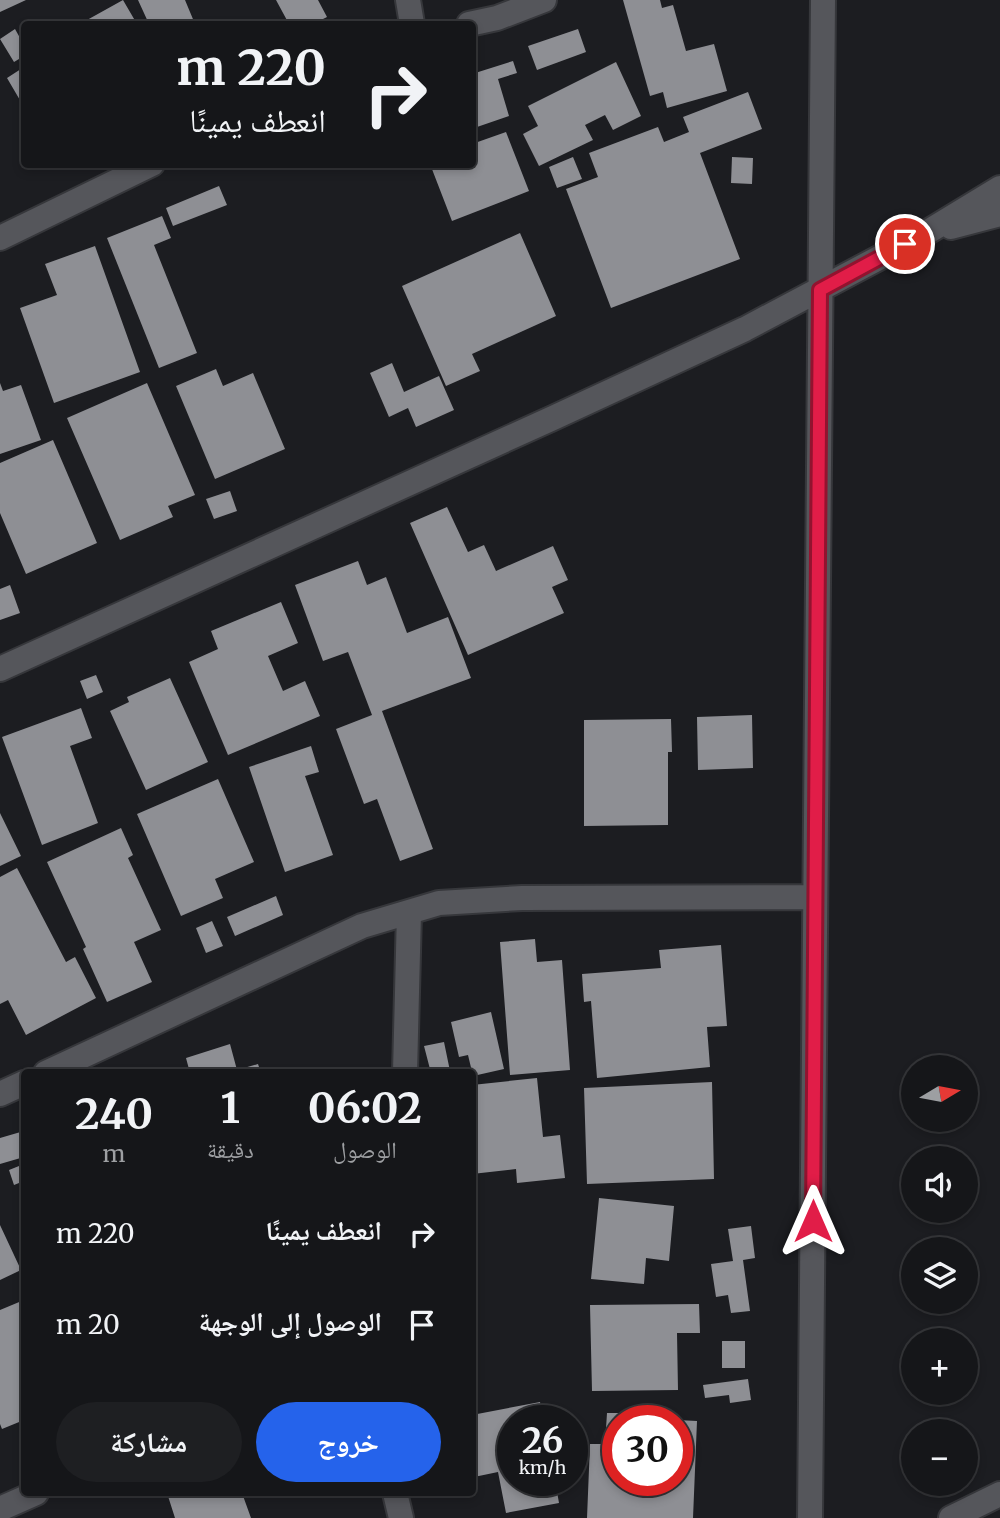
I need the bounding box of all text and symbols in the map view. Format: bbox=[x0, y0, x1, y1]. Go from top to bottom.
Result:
text: 220 m bbox=[176, 37, 326, 98]
icon: right bbox=[350, 49, 441, 140]
text: انعطف يمينًا bbox=[189, 101, 326, 141]
pin bbox=[875, 214, 935, 274]
icon: arrive bbox=[886, 225, 924, 263]
north arrow bbox=[901, 1055, 978, 1132]
map controls bbox=[901, 1055, 978, 1496]
text: 1 bbox=[221, 1082, 240, 1134]
text: 06:02 bbox=[308, 1082, 422, 1134]
text: 240 bbox=[75, 1088, 153, 1140]
text: دقيقة bbox=[207, 1135, 254, 1164]
text: الوصول bbox=[333, 1135, 397, 1164]
text: m bbox=[103, 1139, 125, 1168]
button: sound bbox=[901, 1146, 978, 1223]
position arrow bbox=[776, 1184, 850, 1258]
text: انعطف يمينًا bbox=[266, 1214, 382, 1247]
icon: right bbox=[403, 1215, 441, 1253]
text: 220 m bbox=[56, 1217, 135, 1250]
button: layers bbox=[901, 1237, 978, 1314]
text: الوصول إلى الوجهة bbox=[199, 1305, 382, 1338]
icon: arrive bbox=[403, 1306, 441, 1344]
text: 20 m bbox=[56, 1308, 120, 1341]
button: + bbox=[901, 1328, 978, 1405]
button: مشاركة bbox=[56, 1402, 242, 1482]
button: خروج bbox=[256, 1402, 441, 1482]
speed limit sign: 30 bbox=[602, 1405, 693, 1496]
text: 26 bbox=[522, 1419, 563, 1463]
button: − bbox=[901, 1419, 978, 1496]
text: km/h bbox=[519, 1456, 566, 1479]

